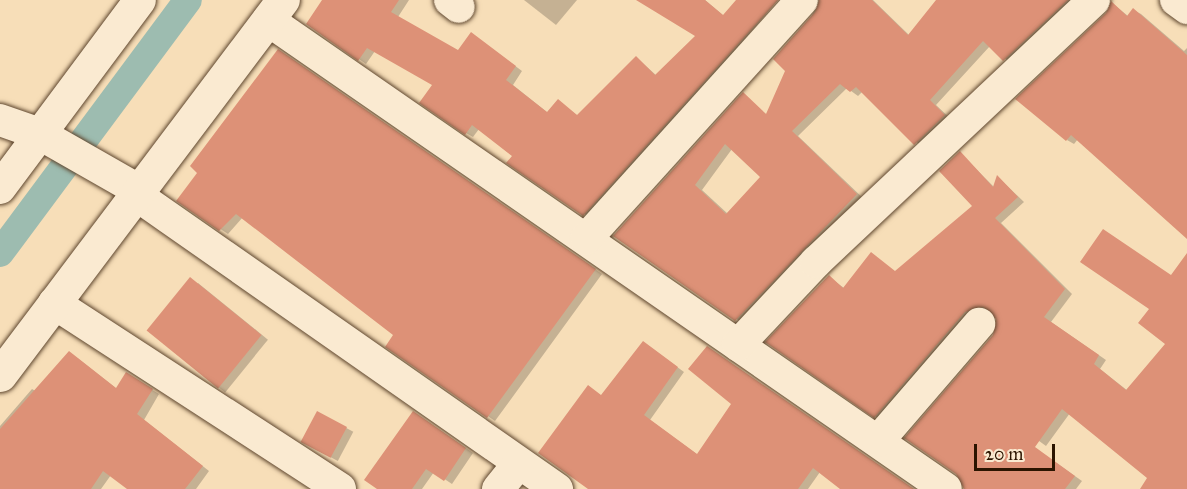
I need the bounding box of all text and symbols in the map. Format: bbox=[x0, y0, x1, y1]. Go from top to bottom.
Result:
scale bar bbox=[977, 432, 1058, 470]
text: 20 m bbox=[985, 443, 1023, 465]

